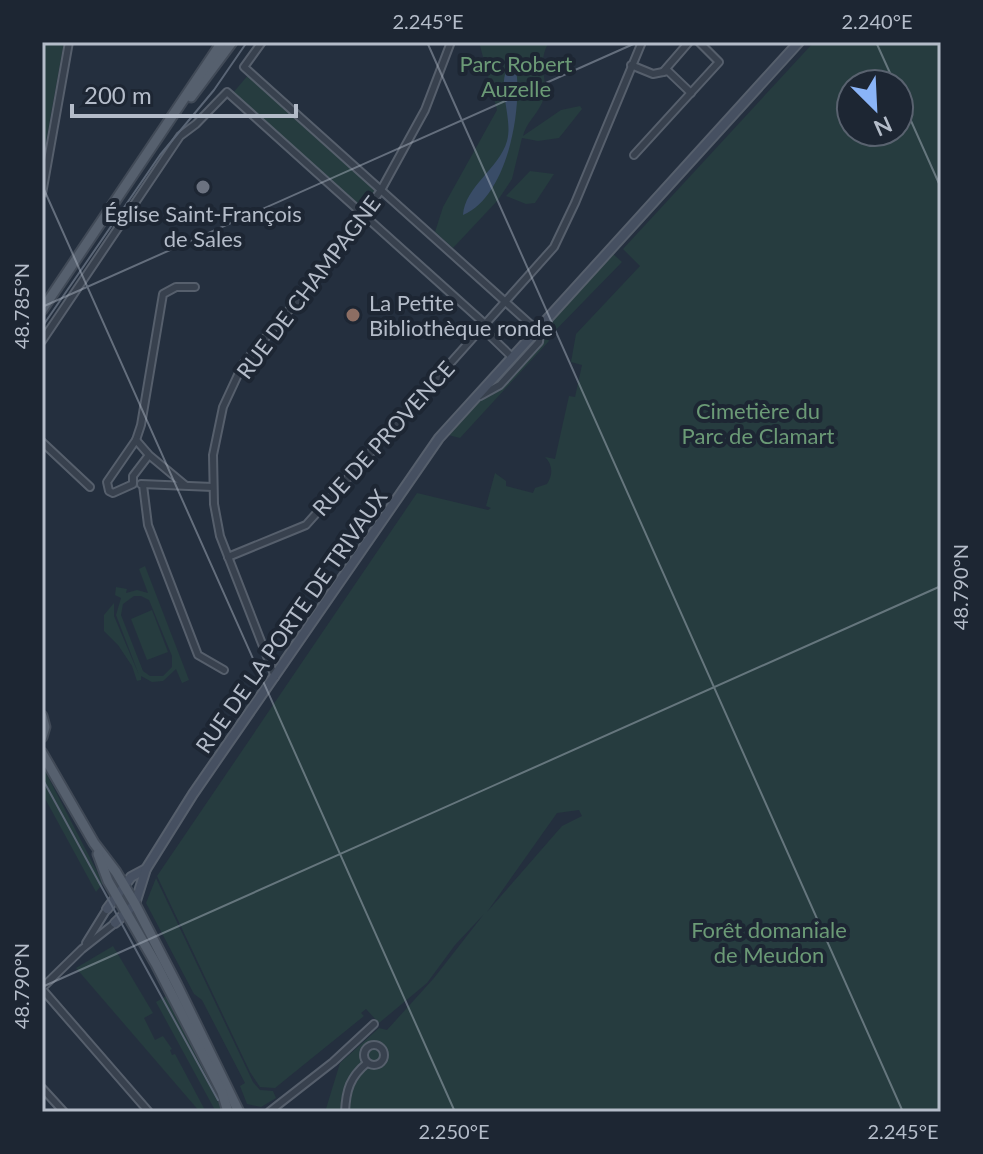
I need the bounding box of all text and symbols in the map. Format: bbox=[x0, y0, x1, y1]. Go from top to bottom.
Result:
text: 2.245°E bbox=[393, 9, 463, 33]
text: 2.240°E bbox=[842, 9, 912, 33]
park label: Parc Robert Auzelle bbox=[460, 50, 573, 102]
scale bar bbox=[72, 68, 296, 118]
north arrow bbox=[835, 68, 915, 148]
text: 200 m bbox=[84, 80, 152, 109]
text: N bbox=[870, 111, 897, 143]
marker: Église Saint-François de Sales bbox=[194, 178, 212, 196]
street label: RUE DE CHAMPAGNE bbox=[230, 190, 386, 384]
place label: Église Saint-François de Sales bbox=[104, 200, 302, 252]
text: 48.785°N bbox=[9, 263, 33, 349]
place label: La Petite Bibliothèque ronde bbox=[369, 289, 553, 341]
marker: La Petite Bibliothèque ronde bbox=[344, 306, 362, 324]
street label: RUE DE PROVENCE bbox=[306, 355, 460, 521]
park label: Cimetière du Parc de Clamart bbox=[682, 397, 835, 449]
street label: RUE DE LA PORTE DE TRIVAUX bbox=[189, 483, 393, 758]
text: 48.790°N bbox=[948, 544, 972, 630]
park label: Forêt domaniale de Meudon bbox=[691, 916, 847, 968]
text: 48.790°N bbox=[9, 943, 33, 1029]
text: 2.250°E bbox=[419, 1119, 489, 1143]
text: 2.245°E bbox=[868, 1119, 938, 1143]

